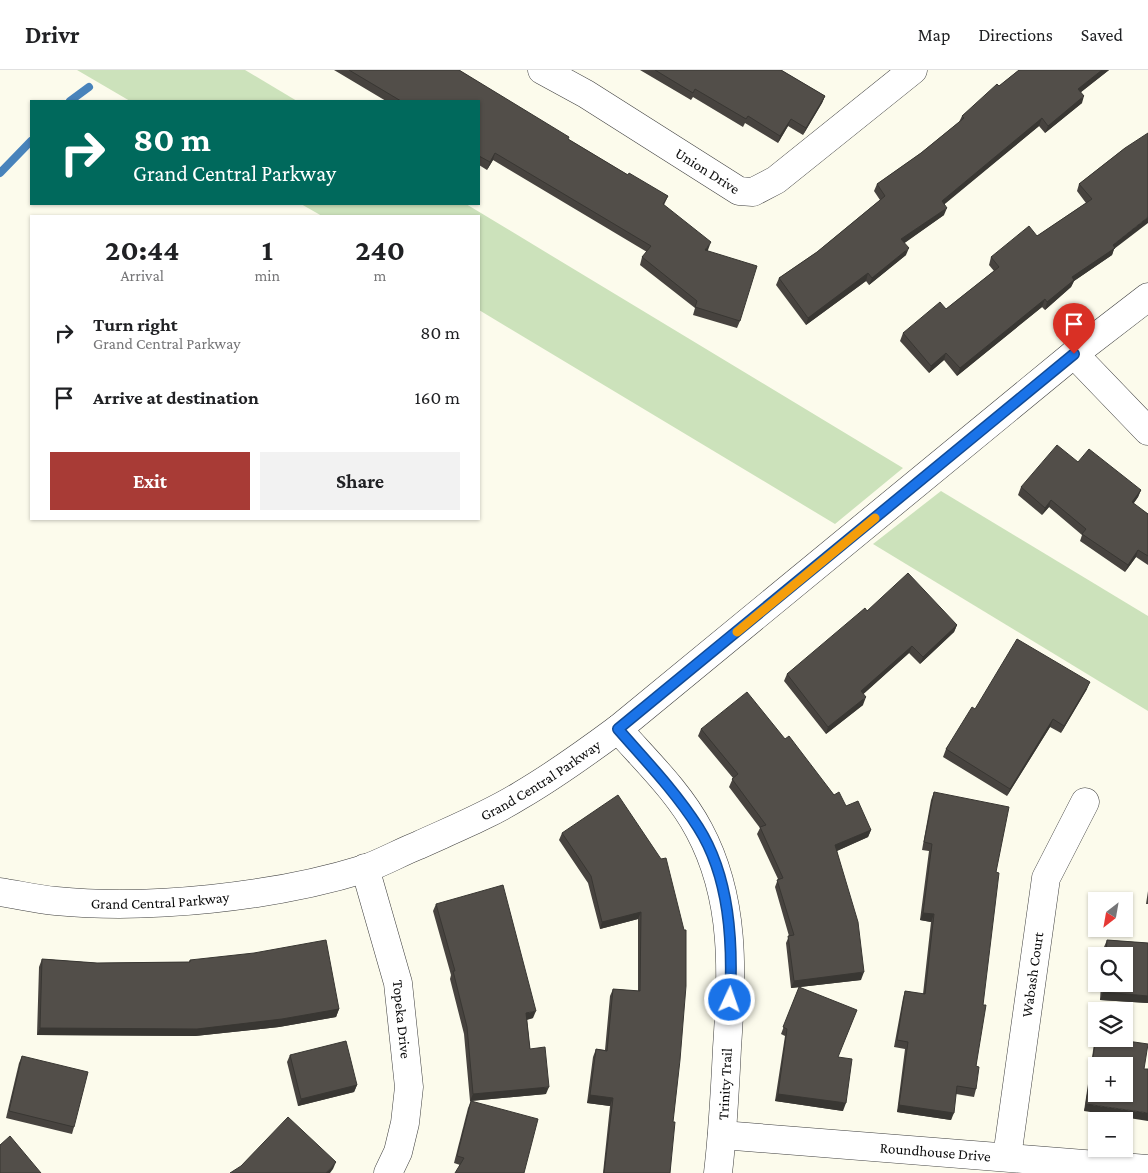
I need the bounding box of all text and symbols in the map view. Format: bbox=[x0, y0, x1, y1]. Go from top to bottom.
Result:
text: Drivr bbox=[25, 21, 80, 48]
text: Map bbox=[918, 25, 950, 45]
text: Directions bbox=[978, 25, 1053, 45]
text: Saved bbox=[1081, 25, 1123, 45]
icon: right bbox=[50, 120, 115, 185]
text: 80 m bbox=[133, 120, 211, 159]
street label: Union Drive bbox=[673, 145, 743, 197]
text: Grand Central Parkway bbox=[133, 161, 336, 186]
text: 20:44 bbox=[105, 233, 179, 266]
text: 1 bbox=[262, 233, 273, 266]
text: 240 bbox=[355, 233, 405, 266]
text: Arrival bbox=[120, 267, 164, 284]
text: min bbox=[254, 267, 280, 284]
text: m bbox=[374, 267, 386, 284]
pin bbox=[1053, 303, 1095, 354]
icon: arrive bbox=[1060, 310, 1088, 338]
text: Turn right bbox=[93, 314, 178, 335]
icon: right bbox=[50, 319, 78, 347]
text: 80 m bbox=[420, 322, 460, 343]
text: Grand Central Parkway bbox=[93, 335, 241, 352]
icon: arrive bbox=[50, 384, 78, 412]
text: Arrive at destination bbox=[93, 387, 259, 408]
text: 160 m bbox=[414, 387, 460, 408]
button: Exit bbox=[50, 452, 250, 510]
button: Share bbox=[260, 452, 460, 510]
street label: Grand Central Parkway bbox=[478, 737, 604, 824]
street label: Grand Central Parkway bbox=[91, 889, 230, 912]
north arrow bbox=[1088, 892, 1132, 938]
map controls bbox=[1088, 892, 1133, 1157]
street label: Wabash Court bbox=[1019, 930, 1046, 1018]
button: search bbox=[1088, 947, 1133, 992]
position arrow bbox=[703, 973, 755, 1025]
street label: Topeka Drive bbox=[390, 979, 414, 1060]
button: layers bbox=[1088, 1002, 1133, 1047]
street label: Trinity Trail bbox=[715, 1048, 736, 1120]
button: + bbox=[1088, 1057, 1133, 1102]
button: − bbox=[1088, 1112, 1133, 1157]
street label: Roundhouse Drive bbox=[879, 1140, 992, 1164]

